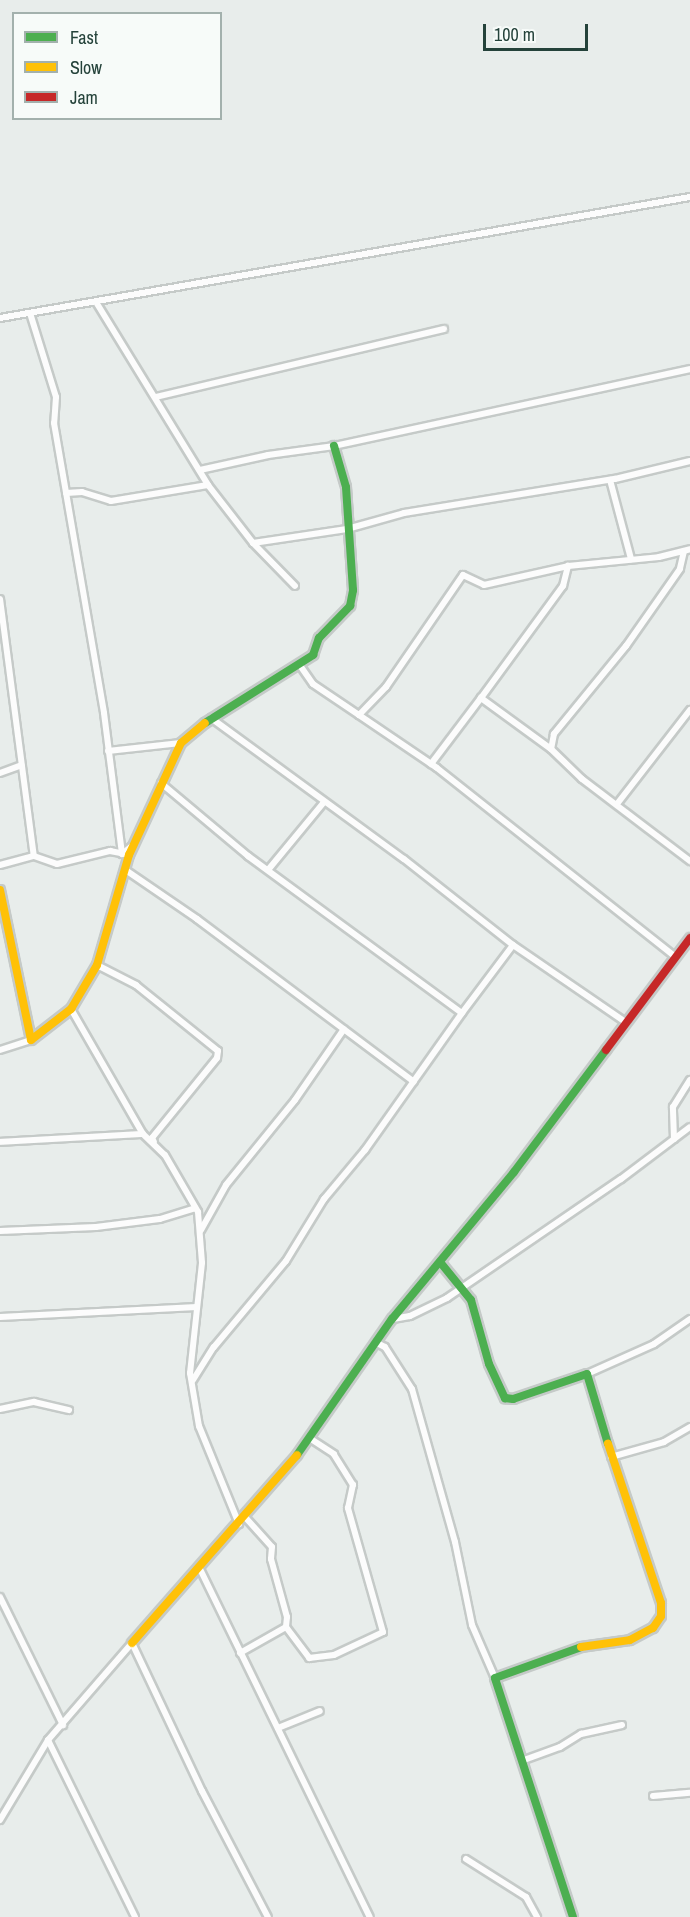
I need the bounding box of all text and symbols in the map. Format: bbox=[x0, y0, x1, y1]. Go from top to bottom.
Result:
legend bbox=[12, 12, 222, 120]
scale bar bbox=[486, 12, 591, 50]
text: 100 m bbox=[494, 22, 535, 47]
text: Fast bbox=[70, 25, 98, 50]
text: Slow bbox=[70, 55, 102, 80]
text: Jam bbox=[70, 85, 98, 110]

